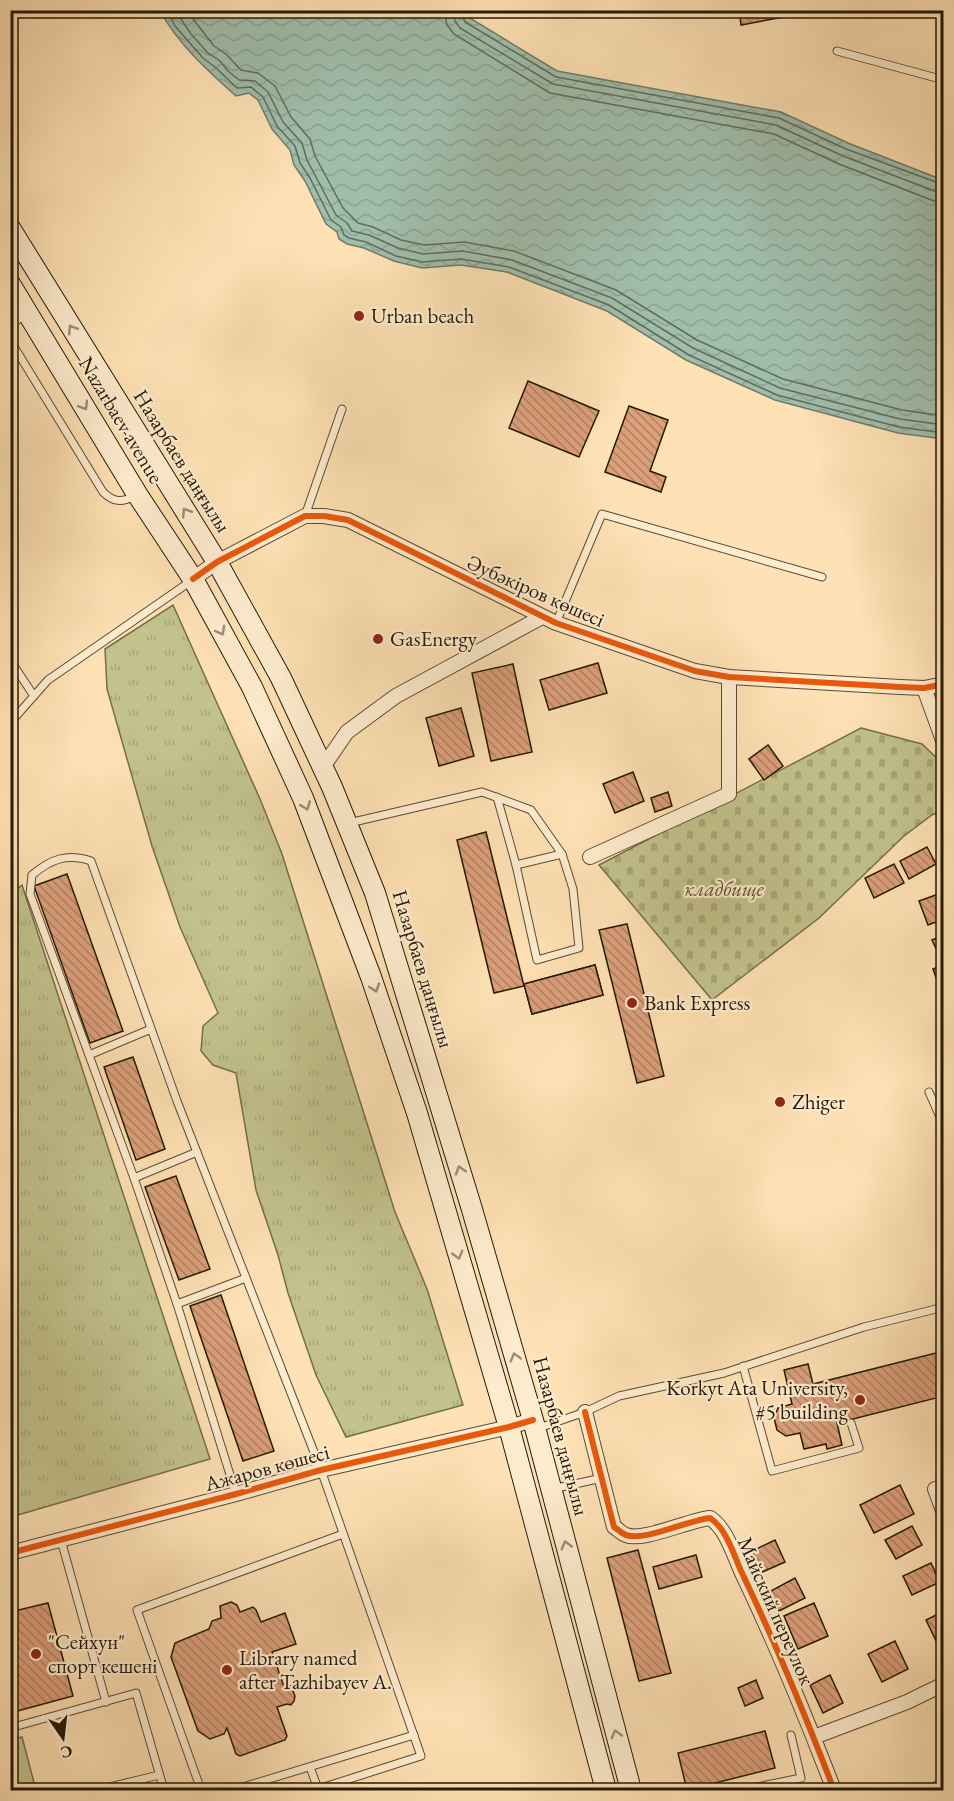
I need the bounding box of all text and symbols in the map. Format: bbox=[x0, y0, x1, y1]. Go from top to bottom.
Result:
place label: Urban beach bbox=[371, 302, 475, 329]
marker: Urban beach bbox=[352, 309, 366, 323]
one-way arrow bbox=[68, 325, 80, 335]
street label: Nazarbaev avenue bbox=[73, 351, 170, 488]
street label: Назарбаев даңғылы bbox=[128, 384, 237, 537]
one-way arrow bbox=[77, 400, 88, 410]
one-way arrow bbox=[181, 508, 193, 518]
street label: Әубәкіров көшесі bbox=[463, 548, 609, 633]
one-way arrow bbox=[214, 624, 225, 635]
place label: GasEnergy bbox=[390, 625, 478, 652]
marker: GasEnergy bbox=[371, 632, 385, 646]
one-way arrow bbox=[299, 800, 311, 811]
park label: кладбище bbox=[684, 875, 765, 902]
street label: Назарбаев даңғылы bbox=[387, 887, 460, 1051]
one-way arrow bbox=[368, 982, 381, 993]
place label: Bank Express bbox=[644, 989, 751, 1016]
marker: Bank Express bbox=[625, 996, 639, 1010]
place label: Zhiger bbox=[792, 1088, 845, 1115]
marker: Zhiger bbox=[773, 1095, 787, 1109]
one-way arrow bbox=[455, 1165, 467, 1176]
one-way arrow bbox=[451, 1249, 463, 1259]
one-way arrow bbox=[510, 1352, 522, 1363]
street label: Назарбаев даңғылы bbox=[527, 1353, 596, 1519]
place label: Korkyt Ata University, #5 building bbox=[666, 1374, 849, 1425]
marker: Korkyt Ata University, #5 building bbox=[853, 1393, 867, 1407]
street label: Ажаров көшесі bbox=[201, 1438, 332, 1497]
street label: Майский переулок bbox=[732, 1532, 821, 1689]
one-way arrow bbox=[561, 1541, 573, 1551]
place label: "Сейхун" спорт кешені bbox=[48, 1628, 158, 1679]
place label: Library named after Tazhibayev A. bbox=[239, 1644, 392, 1695]
marker: "Сейхун" спорт кешені bbox=[29, 1647, 43, 1661]
marker: Library named after Tazhibayev A. bbox=[220, 1663, 234, 1677]
north arrow bbox=[33, 1708, 93, 1768]
one-way arrow bbox=[611, 1729, 623, 1740]
text: С bbox=[58, 1741, 75, 1764]

